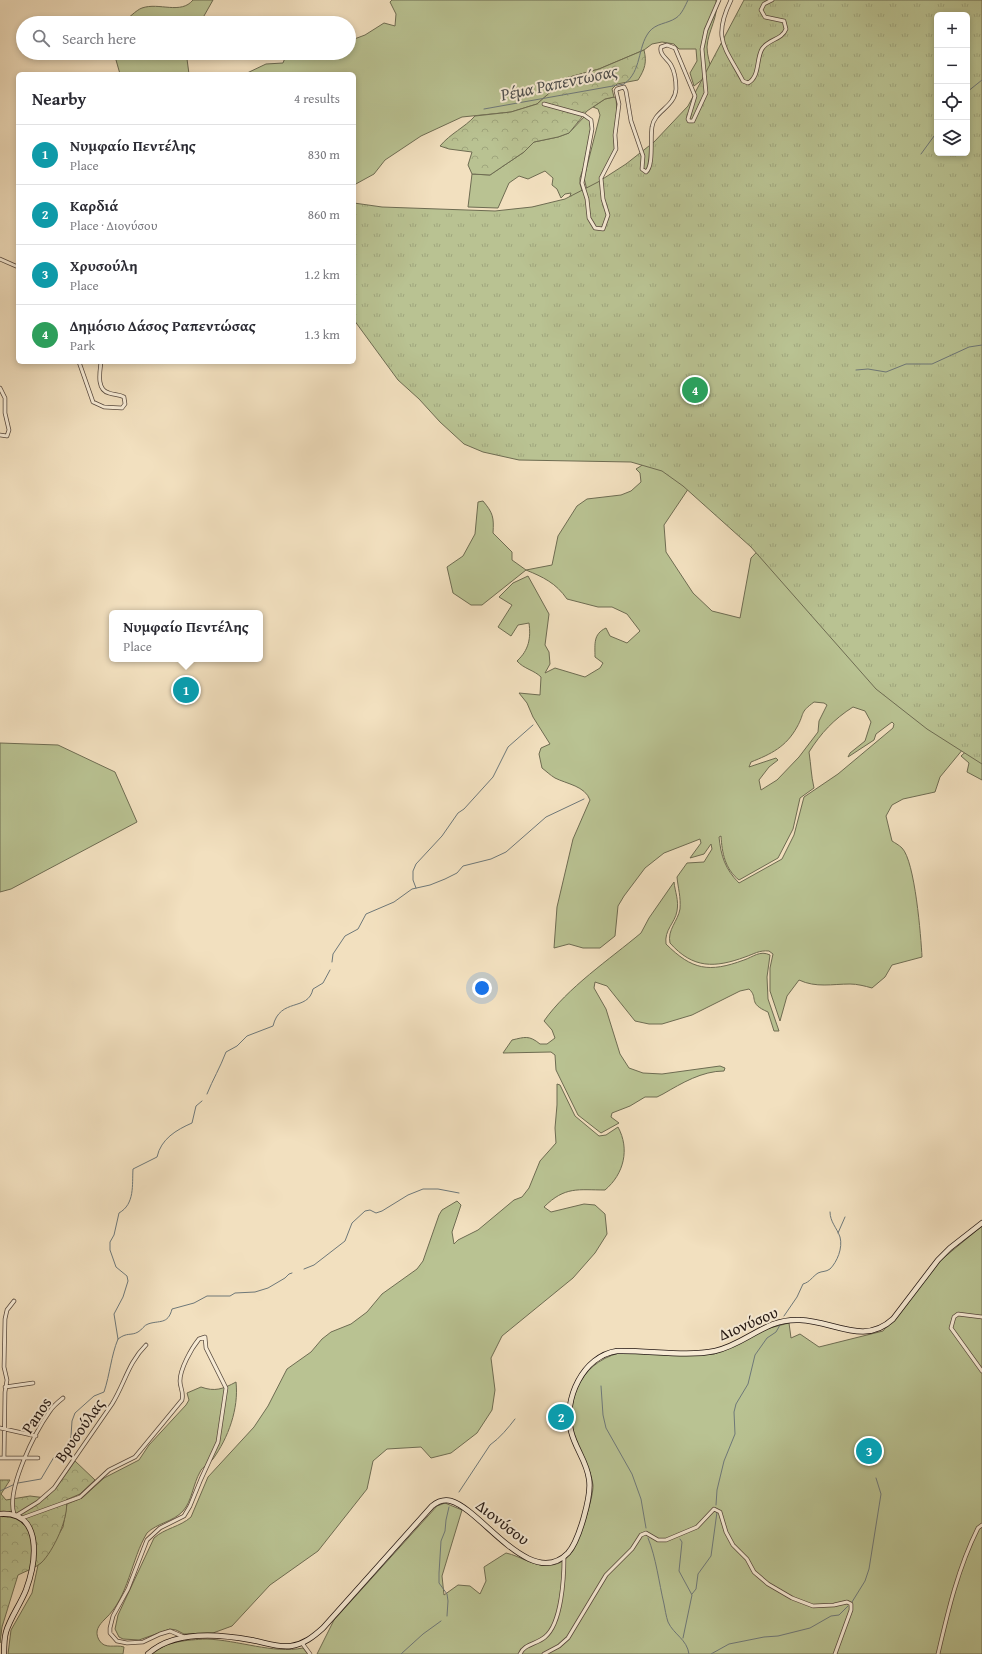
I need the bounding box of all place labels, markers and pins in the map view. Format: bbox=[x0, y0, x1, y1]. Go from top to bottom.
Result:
pin: 4 bbox=[682, 375, 708, 405]
pin: 1 bbox=[173, 675, 199, 705]
pin: 2 bbox=[548, 1402, 574, 1432]
pin: 3 bbox=[856, 1436, 882, 1466]

